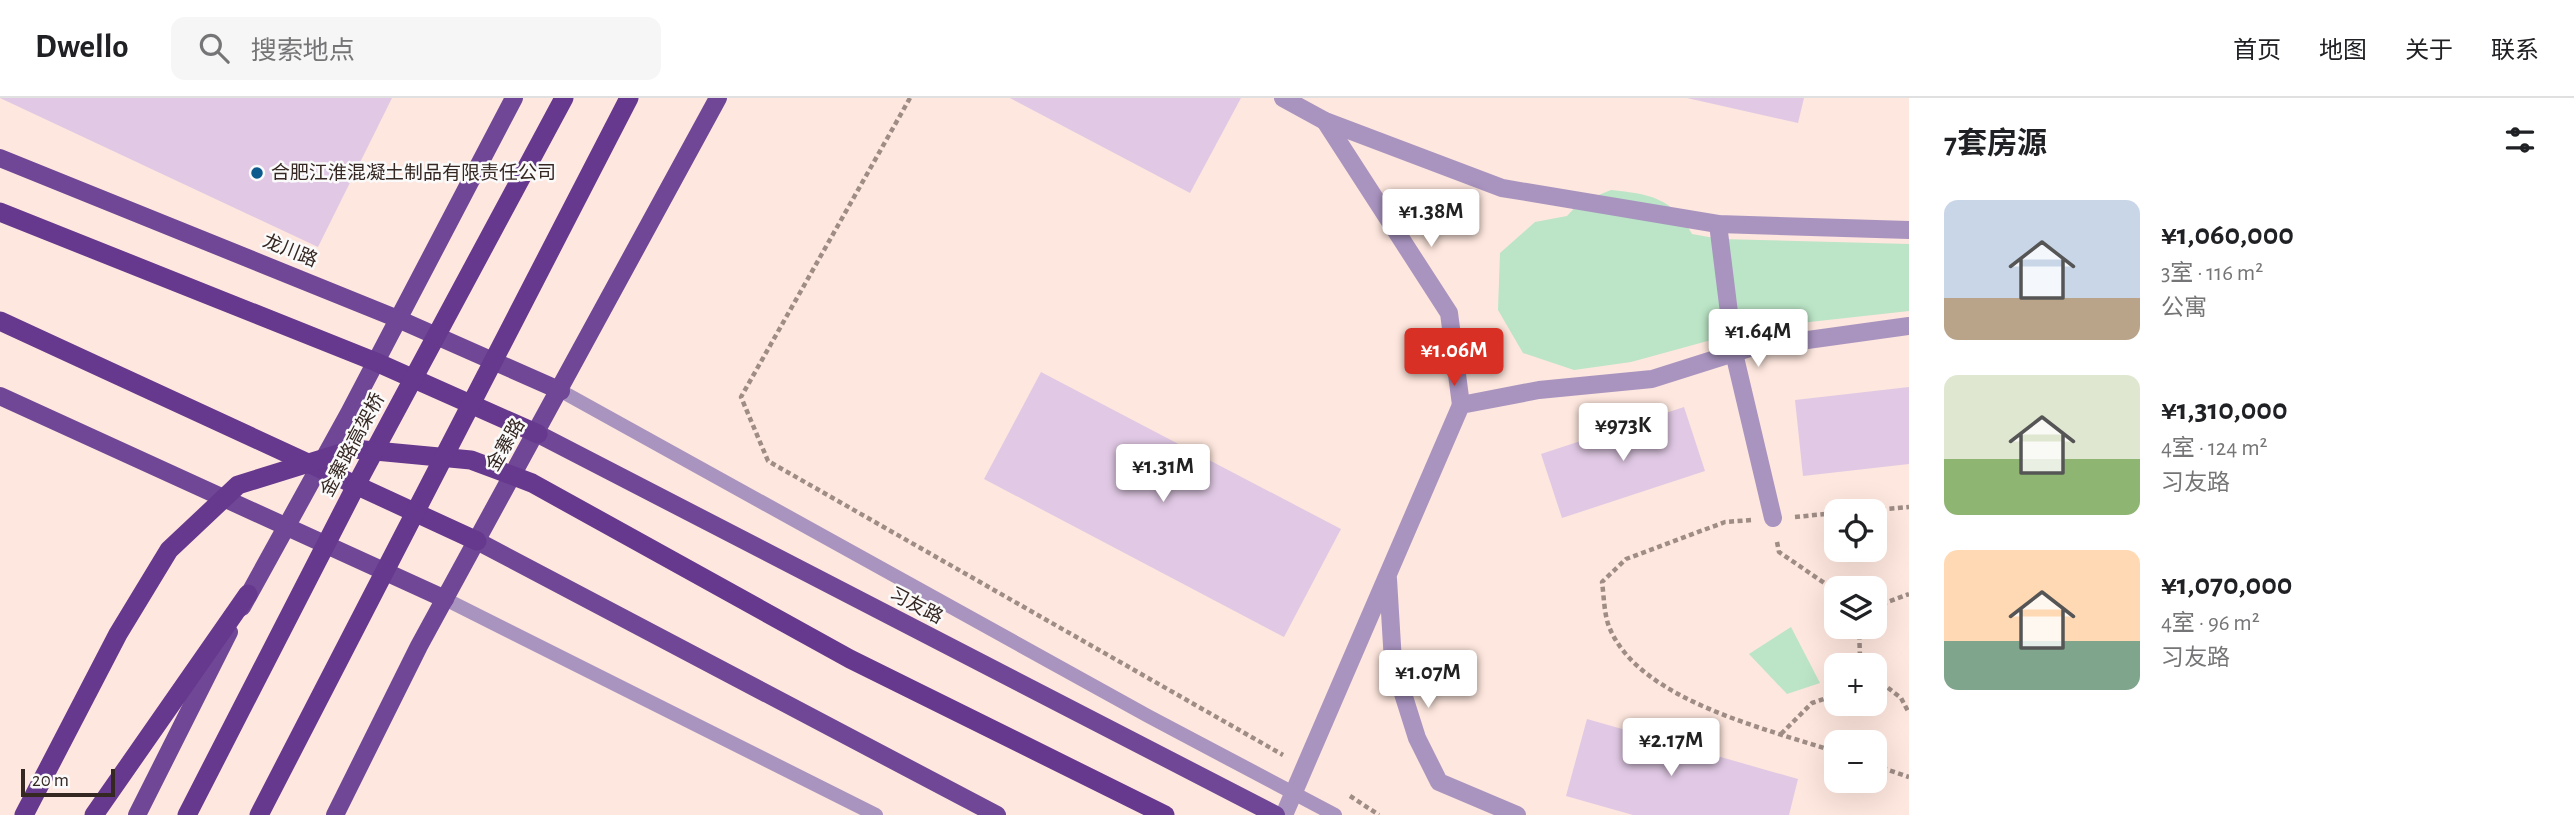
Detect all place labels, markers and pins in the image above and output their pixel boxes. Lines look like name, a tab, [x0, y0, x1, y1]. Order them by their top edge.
place label: 合肥江淮混凝土制品有限责任公司	[271, 162, 556, 183]
marker: 合肥江淮混凝土制品有限责任公司	[249, 165, 265, 181]
pin: ¥1.38M	[1374, 190, 1488, 249]
pin: ¥1.64M	[1701, 310, 1815, 369]
pin: ¥1.06M	[1397, 328, 1511, 388]
pin: ¥973K	[1574, 404, 1672, 463]
pin: ¥1.31M	[1106, 444, 1220, 504]
pin: ¥1.07M	[1371, 650, 1485, 710]
pin: ¥2.17M	[1614, 718, 1728, 778]

